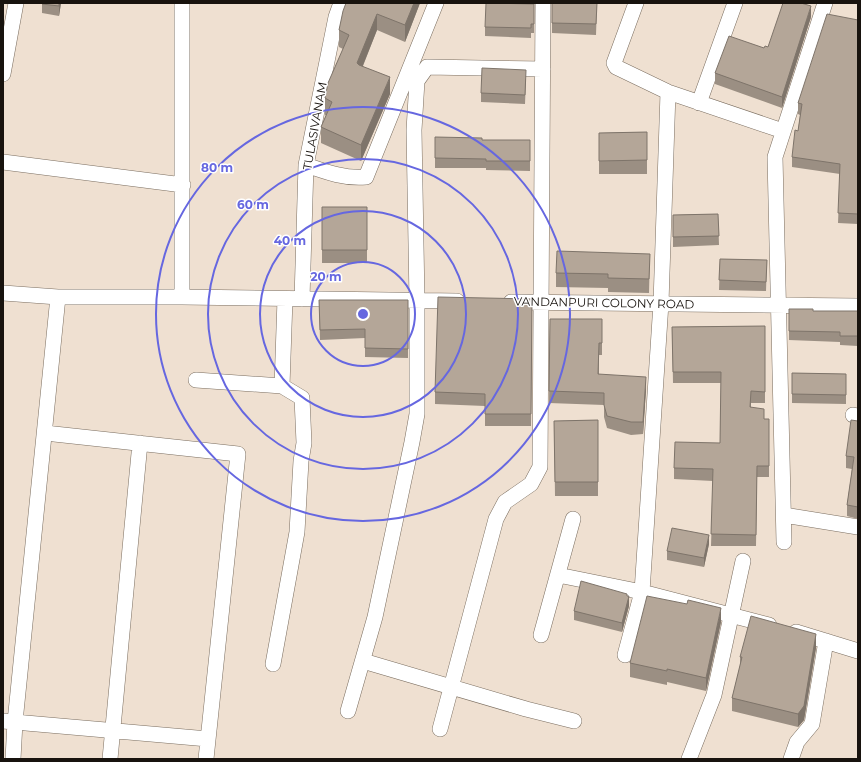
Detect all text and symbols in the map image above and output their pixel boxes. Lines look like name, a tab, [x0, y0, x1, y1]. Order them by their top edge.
street label: TULASIVANAM	[299, 81, 330, 171]
text: 80 m	[201, 160, 233, 175]
text: 60 m	[237, 197, 269, 212]
text: 40 m	[274, 233, 306, 248]
text: 20 m	[310, 269, 342, 284]
street label: VANDANPURI COLONY ROAD	[514, 293, 694, 312]
centre of rings	[356, 307, 370, 321]

